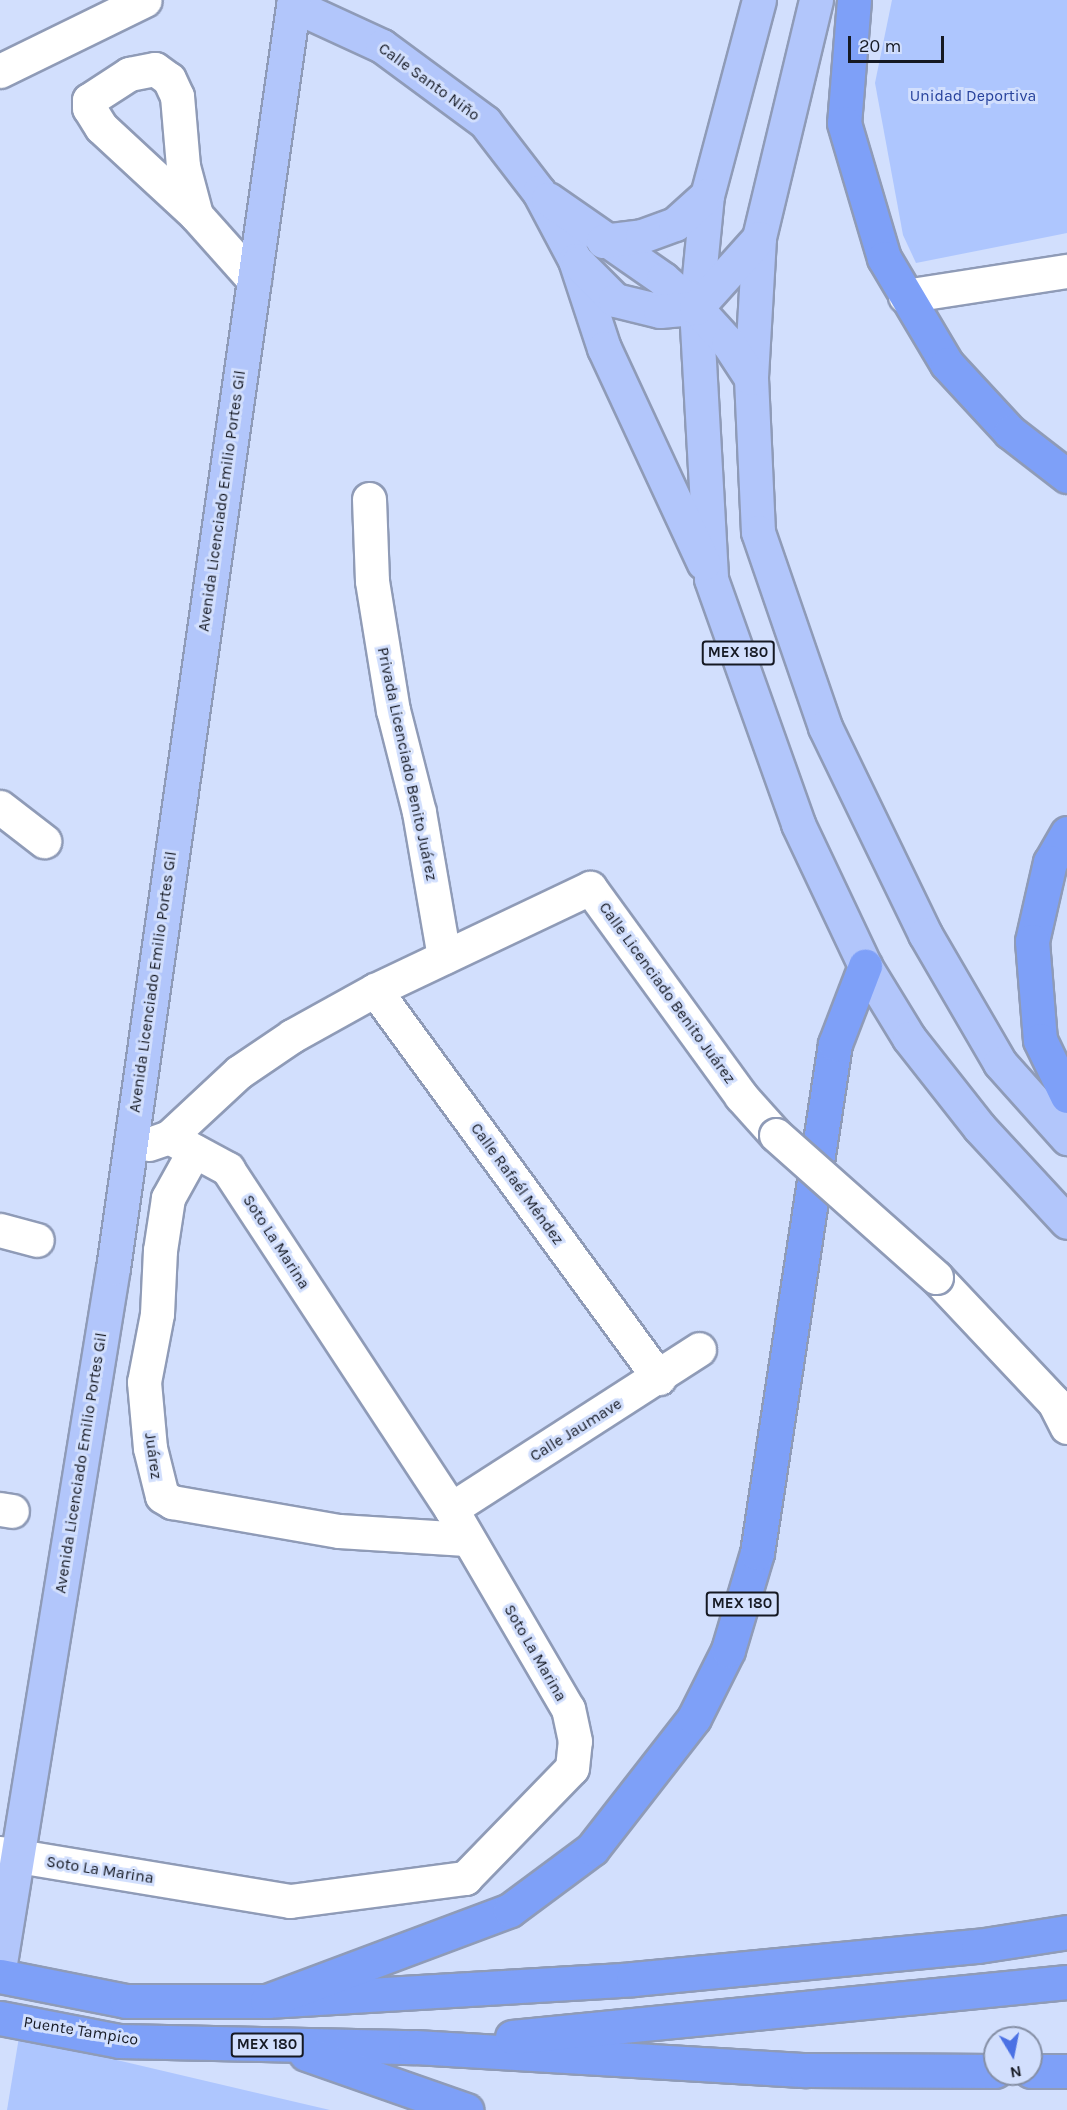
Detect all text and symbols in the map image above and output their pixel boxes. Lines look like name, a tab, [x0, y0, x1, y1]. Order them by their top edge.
scale bar	[851, 24, 947, 62]
text: 20 m	[859, 35, 901, 57]
street label: Calle Santo Niño	[375, 39, 483, 125]
park label: Unidad Deportiva	[910, 86, 1036, 106]
street label: Avenida Licenciado Emilio Portes Gil	[194, 369, 250, 633]
road number: MEX 180	[700, 641, 776, 665]
street label: Privada Licenciado Benito Juárez	[373, 645, 441, 883]
street label: Avenida Licenciado Emilio Portes Gil	[125, 850, 181, 1114]
street label: Calle Licenciado Benito Juárez	[595, 899, 739, 1087]
street label: Calle Rafaél Méndez	[466, 1119, 568, 1249]
street label: Soto La Marina	[238, 1191, 314, 1293]
street label: Avenida Licenciado Emilio Portes Gil	[51, 1331, 111, 1595]
street label: Calle Jaumave	[527, 1394, 625, 1466]
street label: Juárez	[140, 1432, 166, 1480]
road number: MEX 180	[704, 1592, 780, 1616]
street label: Soto La Marina	[500, 1601, 570, 1705]
street label: Soto La Marina	[45, 1852, 155, 1888]
street label: Puente Tampico	[22, 2012, 140, 2050]
north arrow	[983, 2026, 1043, 2086]
road number: MEX 180	[230, 2033, 304, 2057]
text: N	[1009, 2062, 1023, 2083]

